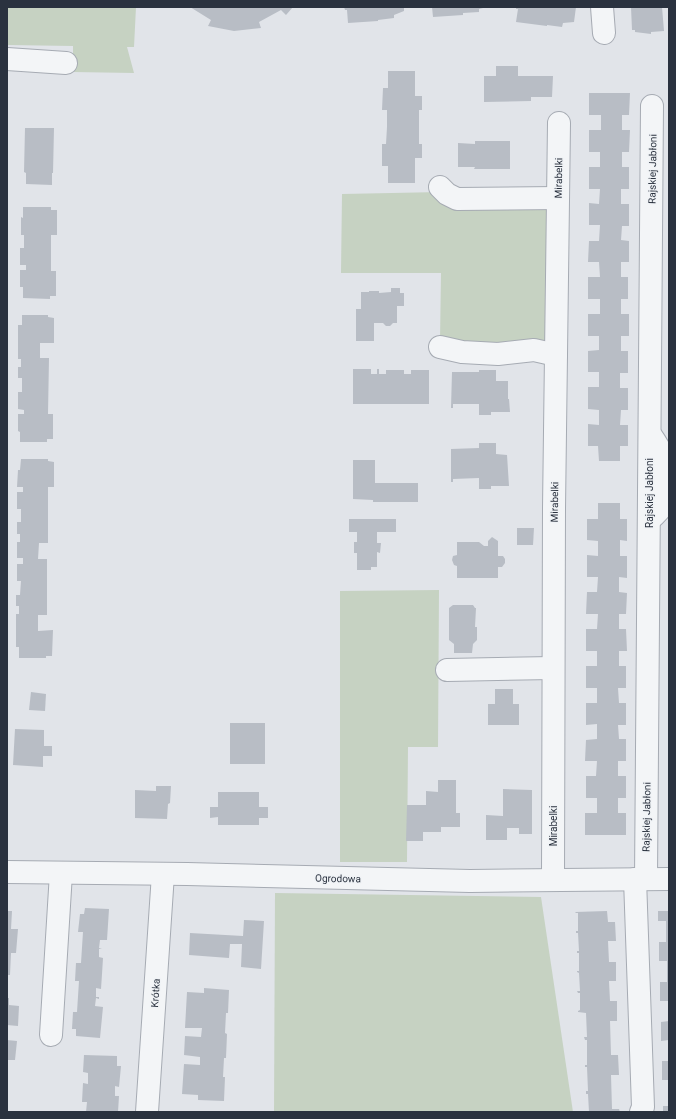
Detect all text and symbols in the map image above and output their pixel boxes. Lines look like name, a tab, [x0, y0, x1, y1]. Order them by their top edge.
street label: Rajskiej Jabłoni	[646, 134, 659, 204]
street label: Mirabelki	[553, 158, 564, 198]
street label: Rajskiej Jabłoni	[644, 458, 655, 528]
street label: Mirabelki	[549, 482, 560, 522]
street label: Rajskiej Jabłoni	[640, 782, 653, 852]
street label: Mirabelki	[548, 806, 559, 846]
street label: Ogrodowa	[315, 873, 361, 884]
street label: Krótka	[149, 978, 162, 1008]

